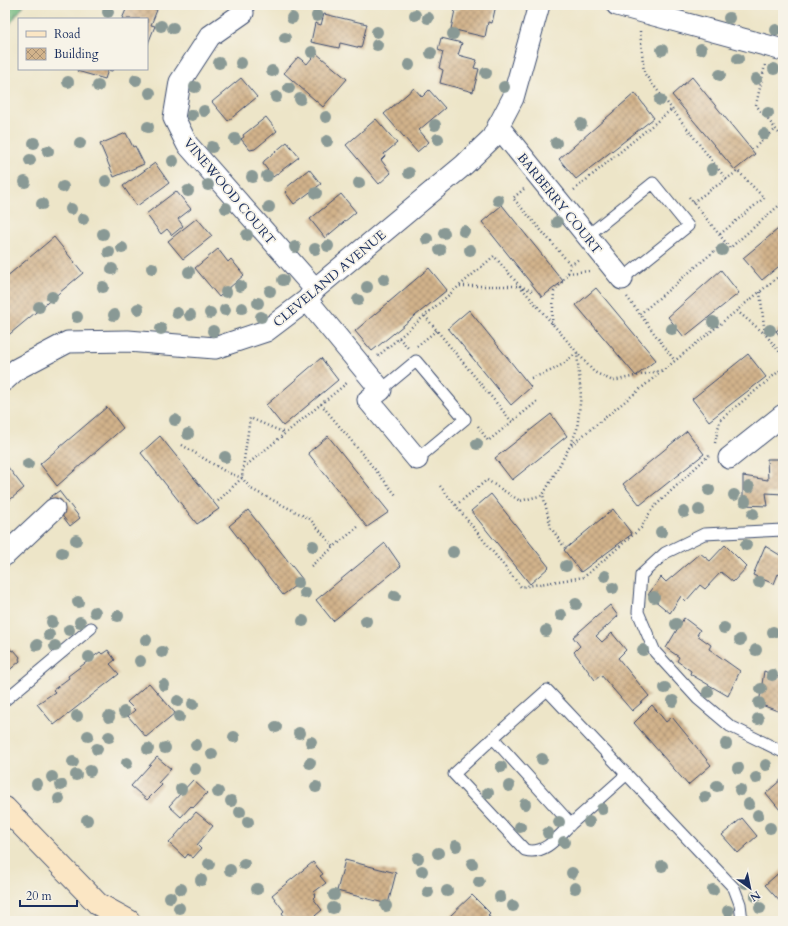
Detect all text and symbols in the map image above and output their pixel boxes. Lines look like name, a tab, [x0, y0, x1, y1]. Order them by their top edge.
legend	[18, 18, 148, 70]
text: Road	[54, 26, 81, 42]
text: Building	[54, 46, 99, 62]
street label: VINEWOOD COURT	[179, 134, 280, 249]
street label: BARBERRY COURT	[513, 149, 606, 258]
street label: CLEVELAND AVENUE	[269, 226, 390, 331]
north arrow	[730, 868, 770, 908]
scale bar	[20, 882, 77, 908]
text: N	[747, 887, 763, 905]
text: 20 m	[26, 888, 53, 904]

